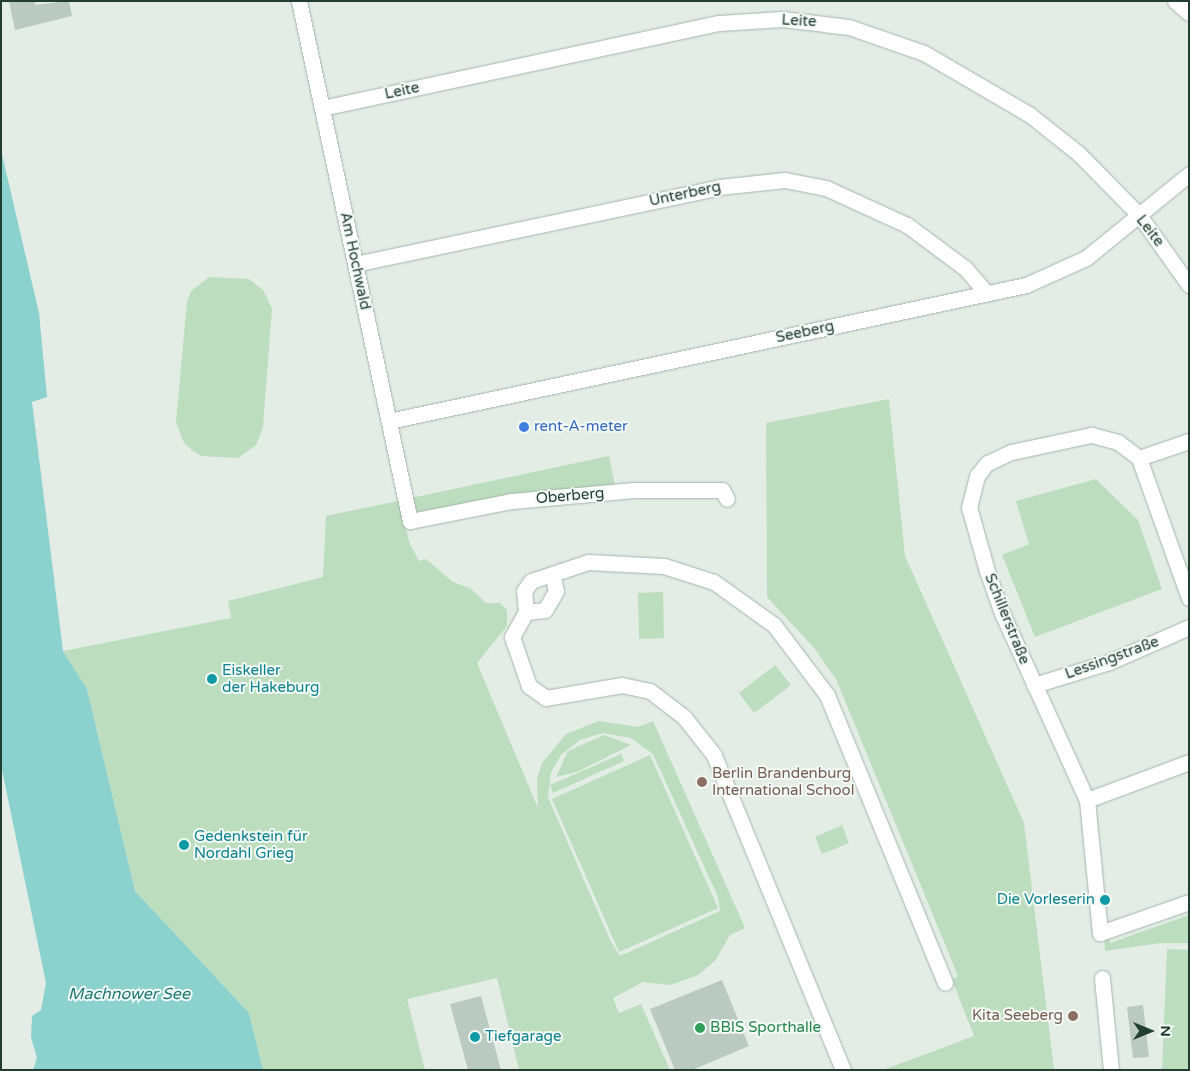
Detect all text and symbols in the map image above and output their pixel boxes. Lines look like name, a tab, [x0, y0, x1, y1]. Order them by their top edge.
street label: Leite	[781, 11, 817, 31]
street label: Leite	[383, 79, 421, 103]
street label: Unterberg	[647, 178, 723, 210]
street label: Am Hochwald	[336, 211, 374, 311]
street label: Leite	[1132, 212, 1168, 250]
street label: Seeberg	[774, 317, 836, 347]
place label: rent-A-meter	[534, 418, 628, 436]
marker: rent-A-meter	[518, 421, 530, 433]
street label: Oberberg	[535, 484, 605, 508]
street label: Schillerstraße	[981, 571, 1033, 667]
street label: Lessingstraße	[1063, 633, 1161, 683]
place label: Eiskeller der Hakeburg	[222, 661, 319, 696]
marker: Eiskeller der Hakeburg	[206, 673, 218, 685]
place label: Berlin Brandenburg International School	[712, 764, 854, 799]
marker: Berlin Brandenburg International School	[696, 776, 708, 788]
place label: Gedenkstein für Nordahl Grieg	[194, 827, 308, 862]
marker: Gedenkstein für Nordahl Grieg	[178, 839, 190, 851]
place label: Die Vorleserin	[997, 891, 1095, 909]
marker: Die Vorleserin	[1099, 894, 1111, 906]
water label: Machnower See	[68, 984, 190, 1004]
north arrow	[1125, 1006, 1175, 1056]
place label: Kita Seeberg	[972, 1007, 1063, 1025]
marker: Kita Seeberg	[1067, 1010, 1079, 1022]
place label: BBIS Sporthalle	[710, 1019, 821, 1037]
marker: BBIS Sporthalle	[694, 1022, 706, 1034]
text: N	[1157, 1025, 1174, 1037]
place label: Tiefgarage	[485, 1028, 562, 1046]
marker: Tiefgarage	[469, 1031, 481, 1043]

